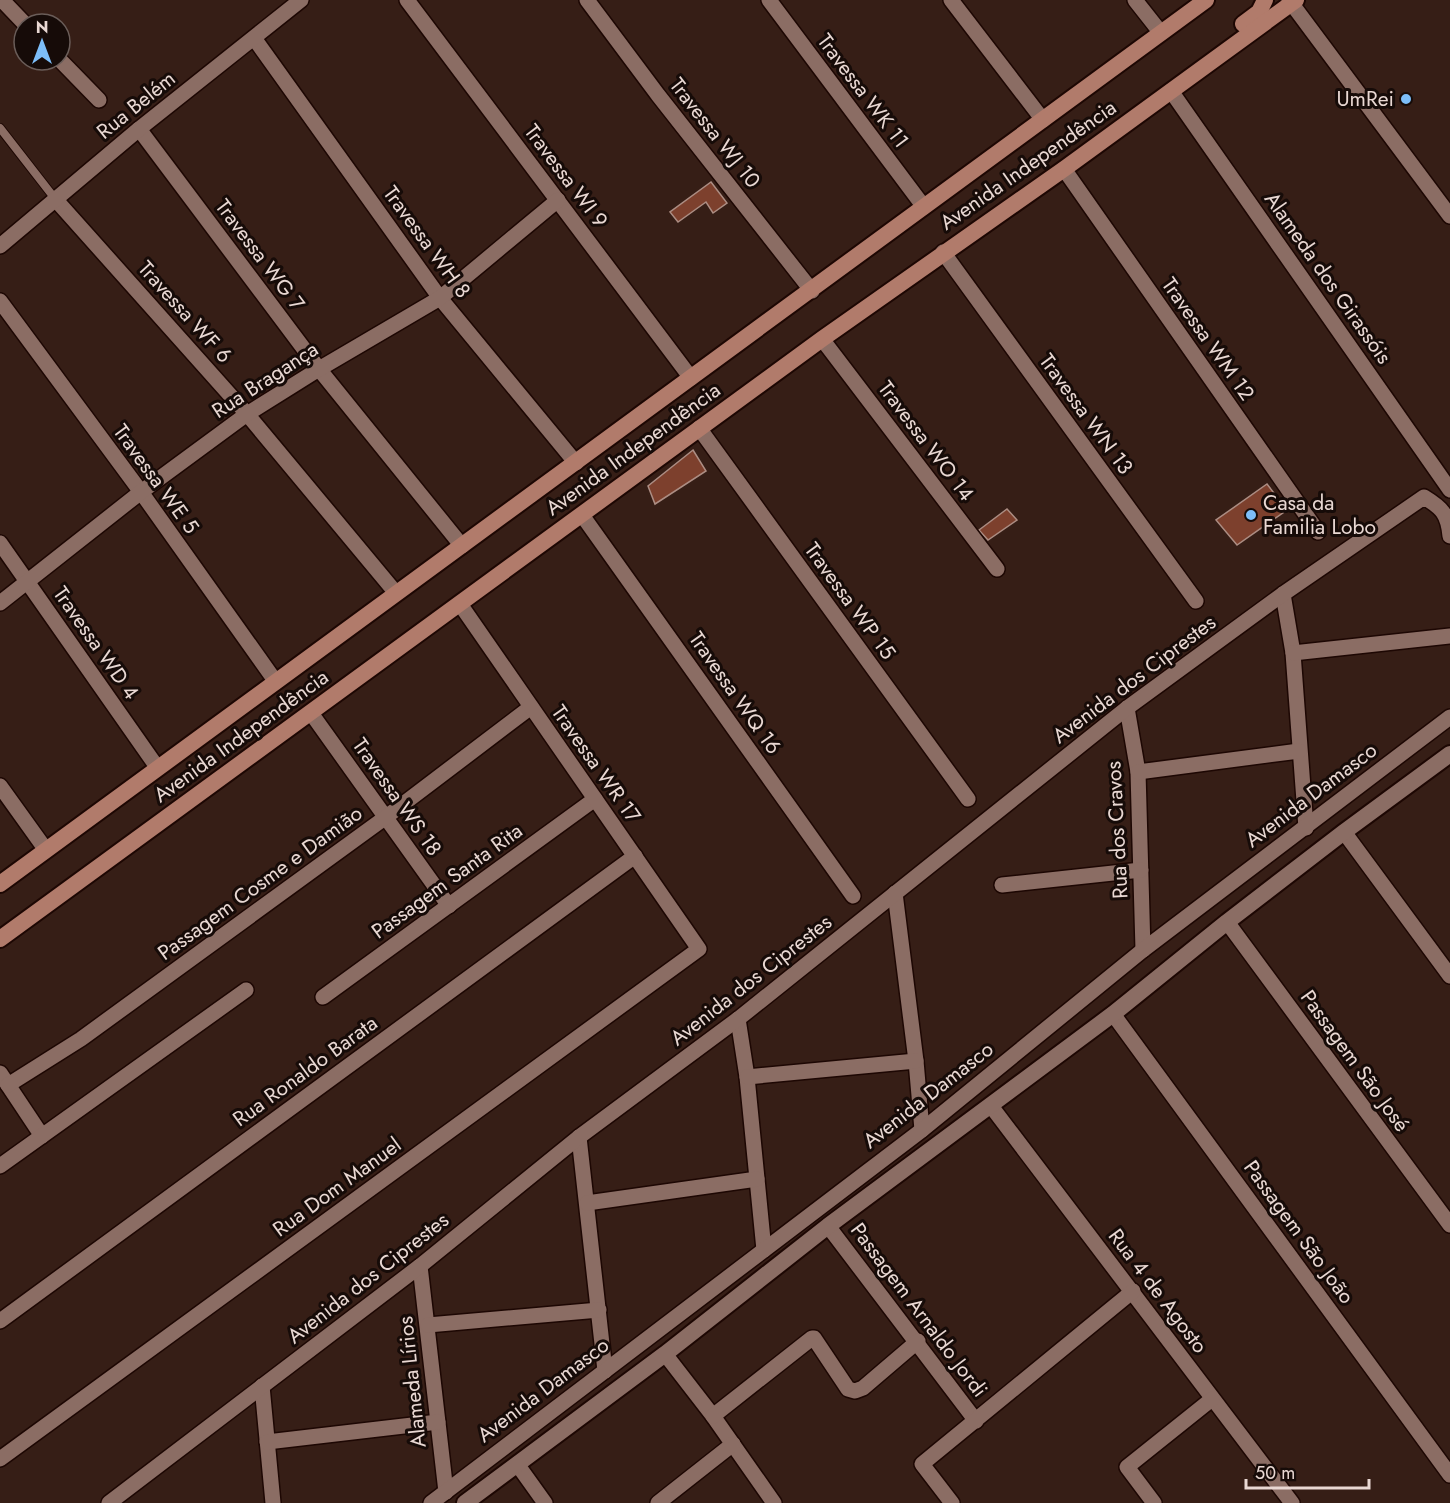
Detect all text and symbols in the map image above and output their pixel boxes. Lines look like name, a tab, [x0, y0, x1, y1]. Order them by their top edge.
north arrow	[12, 12, 72, 72]
text: N	[36, 16, 48, 39]
street label: Travessa WK 11	[810, 28, 916, 154]
street label: Rua Belém	[90, 64, 182, 146]
street label: Travessa WJ 10	[662, 72, 768, 194]
place label: UmRei	[1336, 84, 1394, 114]
marker: UmRei	[1399, 92, 1413, 106]
street label: Avenida Independência	[934, 93, 1122, 237]
street label: Travessa WI 9	[517, 118, 615, 234]
street label: Travessa WH 8	[376, 180, 478, 304]
street label: Alameda dos Girassóis	[1257, 186, 1399, 370]
street label: Travessa WG 7	[208, 193, 312, 317]
street label: Travessa WF 6	[131, 254, 239, 370]
street label: Travessa WM 12	[1154, 271, 1262, 407]
street label: Rua Bragança	[206, 334, 324, 426]
street label: Travessa WN 13	[1032, 347, 1140, 481]
street label: Avenida Independência	[539, 375, 727, 523]
street label: Travessa WO 14	[871, 375, 981, 507]
street label: Travessa WE 5	[106, 418, 206, 540]
place label: Casa da Familia Lobo	[1263, 488, 1376, 542]
marker: Casa da Familia Lobo	[1244, 508, 1258, 522]
street label: Travessa WP 15	[797, 536, 903, 666]
street label: Travessa WD 4	[46, 580, 146, 706]
street label: Avenida dos Ciprestes	[1046, 607, 1222, 751]
street label: Travessa WQ 16	[682, 626, 788, 760]
street label: Avenida Independência	[147, 662, 335, 810]
street label: Travessa WR 17	[544, 699, 648, 829]
street label: Travessa WS 18	[345, 732, 449, 862]
street label: Avenida Damasco	[1239, 735, 1383, 855]
street label: Rua dos Cravos	[1098, 760, 1136, 900]
street label: Passagem Cosme e Damião	[152, 798, 368, 968]
street label: Passagem Santa Rita	[365, 816, 529, 946]
street label: Avenida dos Ciprestes	[664, 907, 838, 1053]
street label: Passagem São José	[1293, 984, 1417, 1138]
street label: Rua Ronaldo Barata	[226, 1008, 384, 1134]
street label: Avenida Damasco	[856, 1034, 1000, 1156]
street label: Rua Dom Manuel	[267, 1130, 407, 1244]
street label: Passagem São João	[1237, 1154, 1361, 1310]
street label: Avenida dos Ciprestes	[281, 1205, 455, 1351]
street label: Passagem Arnaldo Jordi	[843, 1217, 995, 1403]
street label: Rua 4 de Agosto	[1101, 1222, 1215, 1360]
street label: Alameda Lírios	[390, 1315, 434, 1449]
street label: Avenida Damasco	[471, 1330, 615, 1450]
scale bar	[1246, 1452, 1369, 1490]
text: 50 m	[1255, 1460, 1295, 1486]

